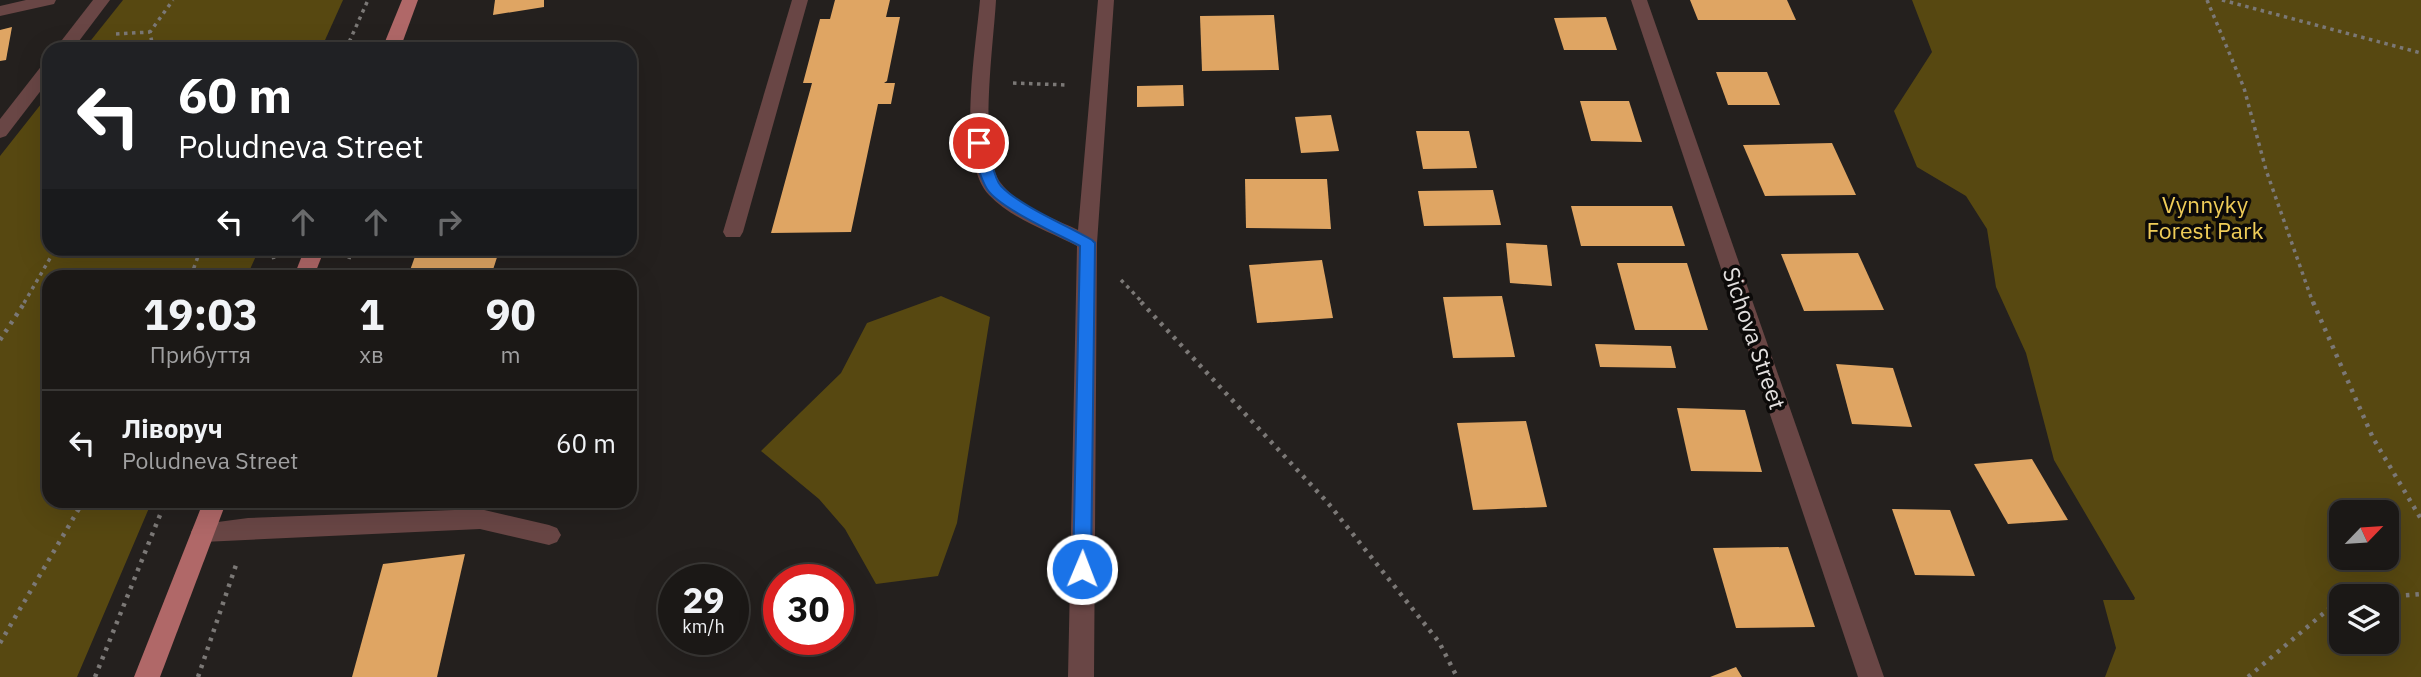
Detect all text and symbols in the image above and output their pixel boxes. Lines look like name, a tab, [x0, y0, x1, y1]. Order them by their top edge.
text: 60 m	[178, 63, 292, 126]
icon: left	[63, 70, 154, 161]
pin	[949, 113, 1009, 173]
icon: arrive	[960, 124, 998, 162]
text: Poludneva Street	[178, 125, 423, 167]
park label: Vynnyky Forest Park	[2146, 189, 2264, 245]
icon: left	[211, 203, 249, 241]
icon: ahead	[284, 203, 322, 241]
icon: ahead	[357, 203, 395, 241]
icon: right	[430, 203, 468, 241]
street label: Sichova Street	[1717, 263, 1793, 413]
text: 19:03	[143, 287, 258, 342]
text: 1	[359, 287, 384, 342]
text: 90	[485, 287, 536, 342]
text: Прибуття	[150, 339, 251, 369]
text: хв	[359, 339, 384, 369]
text: m	[501, 339, 521, 369]
text: Ліворуч	[122, 411, 223, 445]
icon: left	[63, 424, 101, 462]
text: 60 m	[556, 426, 616, 460]
text: Poludneva Street	[122, 445, 298, 475]
north arrow	[2329, 500, 2399, 570]
map controls	[2329, 500, 2399, 654]
position arrow	[1045, 532, 1119, 606]
speed limit sign: 30	[763, 564, 854, 655]
text: 29	[682, 577, 725, 623]
button: layers	[2329, 584, 2399, 654]
text: km/h	[682, 615, 725, 638]

